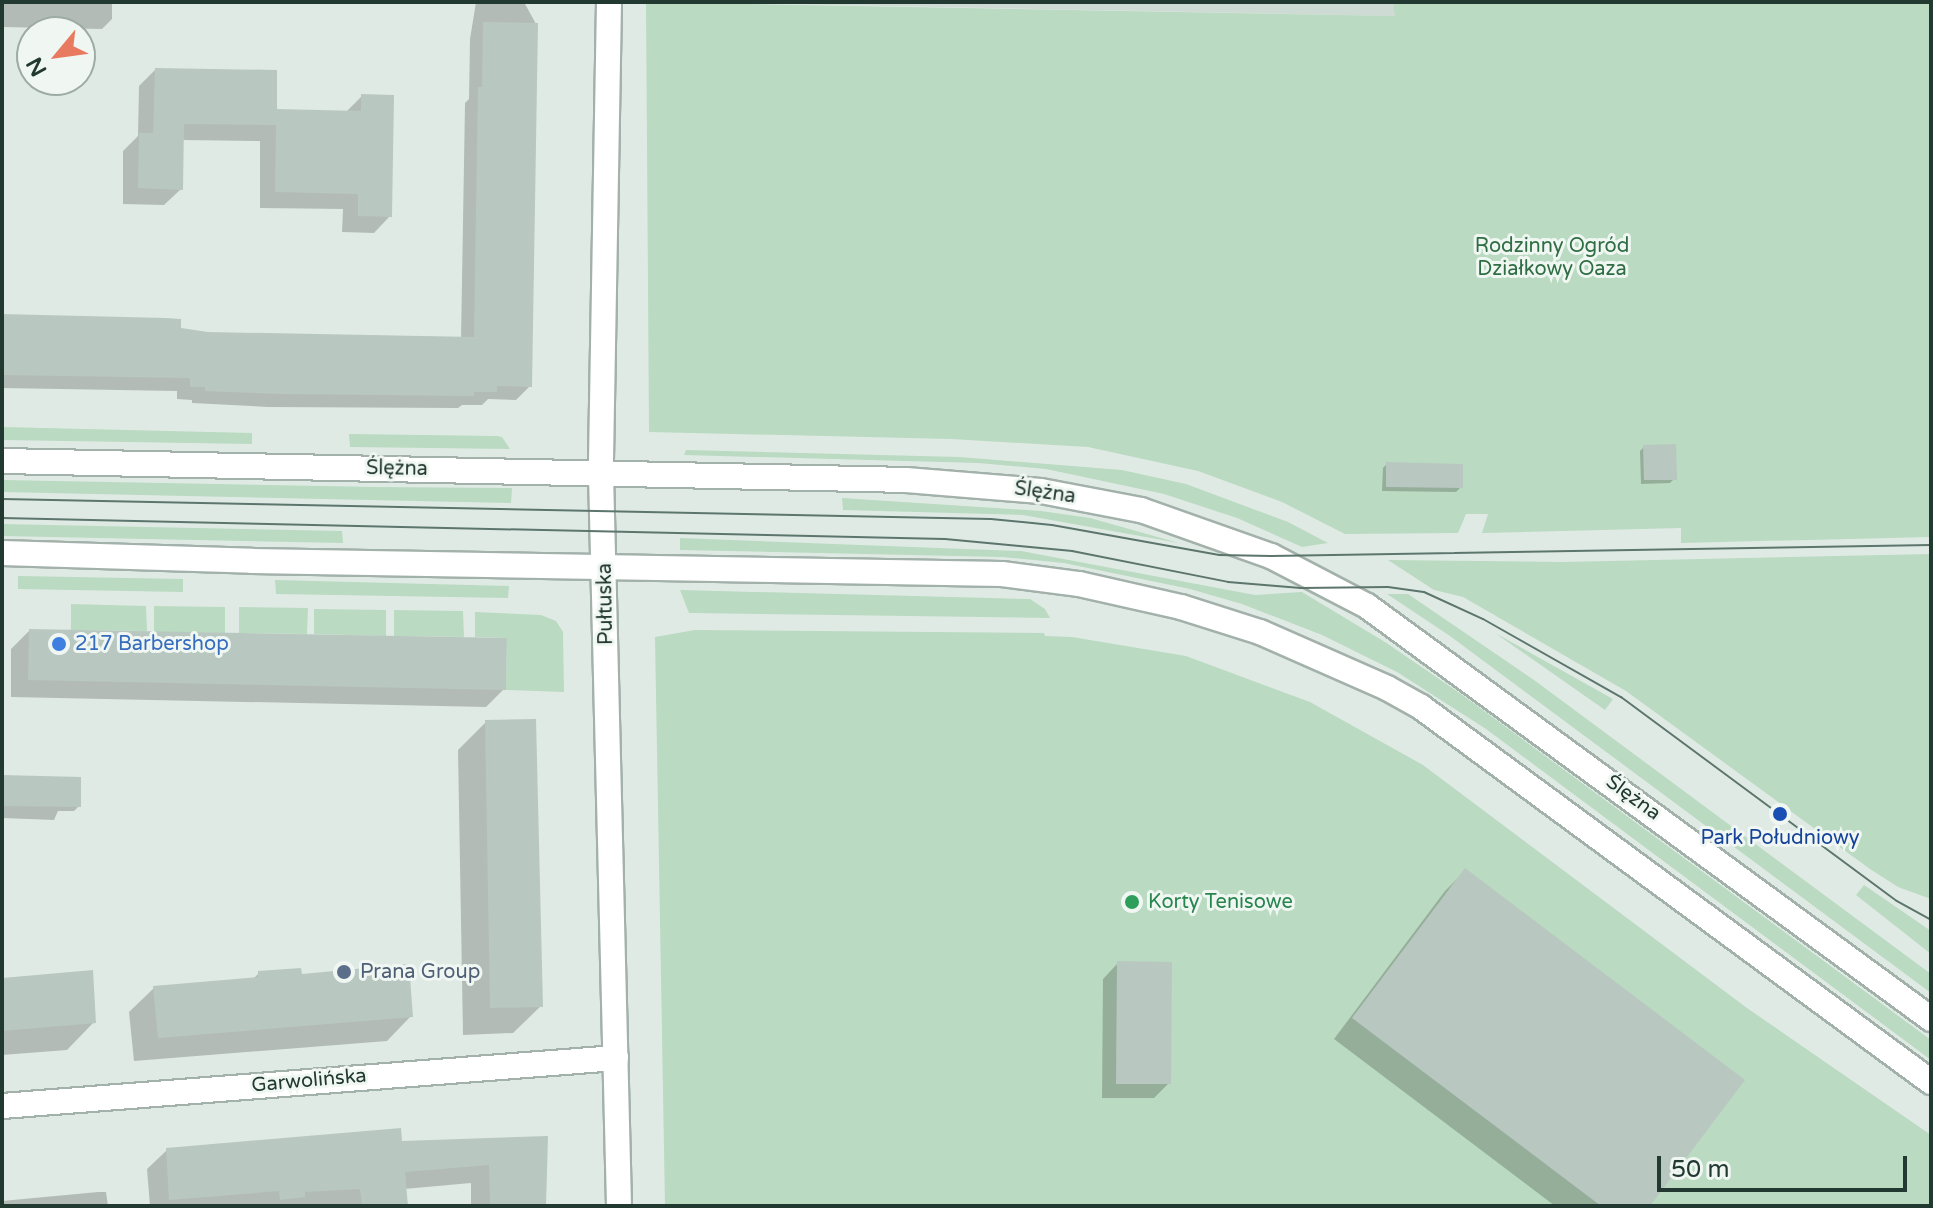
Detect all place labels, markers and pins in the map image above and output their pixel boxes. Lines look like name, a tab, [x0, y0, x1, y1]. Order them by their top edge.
place label: 217 Barbershop	[75, 632, 229, 656]
marker: 217 Barbershop	[50, 635, 68, 653]
marker: Park Południowy	[1771, 805, 1789, 823]
place label: Park Południowy	[1701, 826, 1859, 850]
place label: Korty Tenisowe	[1148, 890, 1293, 914]
marker: Korty Tenisowe	[1123, 893, 1141, 911]
place label: Prana Group	[360, 960, 480, 984]
marker: Prana Group	[335, 963, 353, 981]

